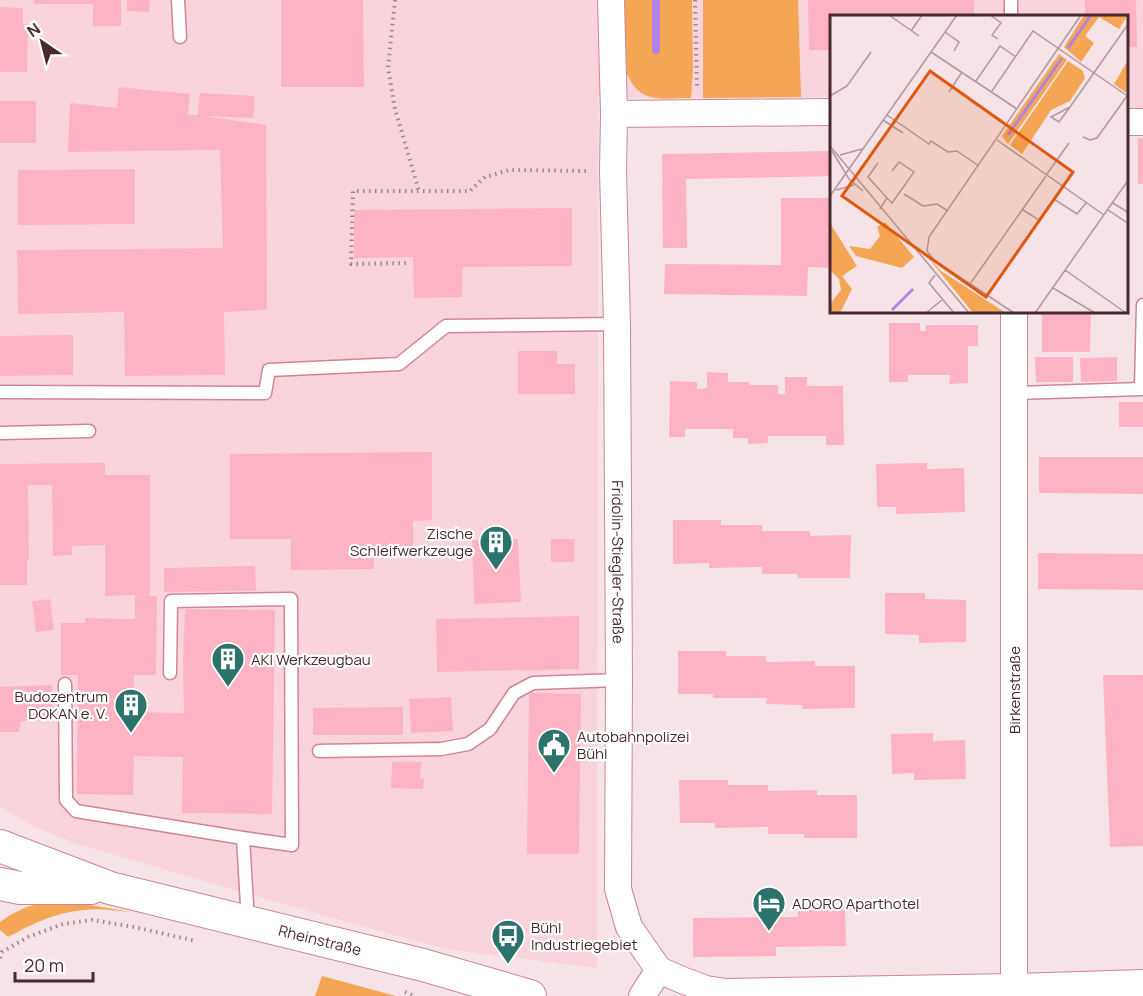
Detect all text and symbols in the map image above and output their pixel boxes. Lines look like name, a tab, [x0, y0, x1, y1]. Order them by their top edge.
north arrow	[12, 12, 72, 72]
inset map	[830, 15, 1128, 314]
text: N	[22, 17, 44, 42]
street label: Fridolin-Stiegler-Straße	[607, 480, 629, 644]
place label: Zische Schleifwerkzeuge	[350, 523, 473, 561]
building icon: Zische Schleifwerkzeuge	[478, 524, 514, 571]
building icon: AKI Werkzeugbau	[210, 641, 246, 688]
street label: Birkenstraße	[1004, 646, 1025, 734]
place label: AKI Werkzeugbau	[251, 649, 371, 670]
place label: Budozentrum DOKAN e. V.	[15, 686, 108, 724]
building icon: Budozentrum DOKAN e. V.	[113, 687, 149, 734]
place label: Autobahnpolizei Bühl	[577, 726, 689, 764]
public building icon: Autobahnpolizei Bühl	[536, 727, 572, 774]
hotel icon: ADORO Aparthotel	[751, 885, 787, 932]
place label: ADORO Aparthotel	[792, 893, 920, 914]
place label: Bühl Industriegebiet	[531, 917, 638, 955]
bus stop icon: Bühl Industriegebiet	[490, 918, 526, 965]
street label: Rheinstraße	[276, 919, 364, 960]
scale bar	[15, 945, 93, 983]
text: 20 m	[24, 953, 64, 977]

